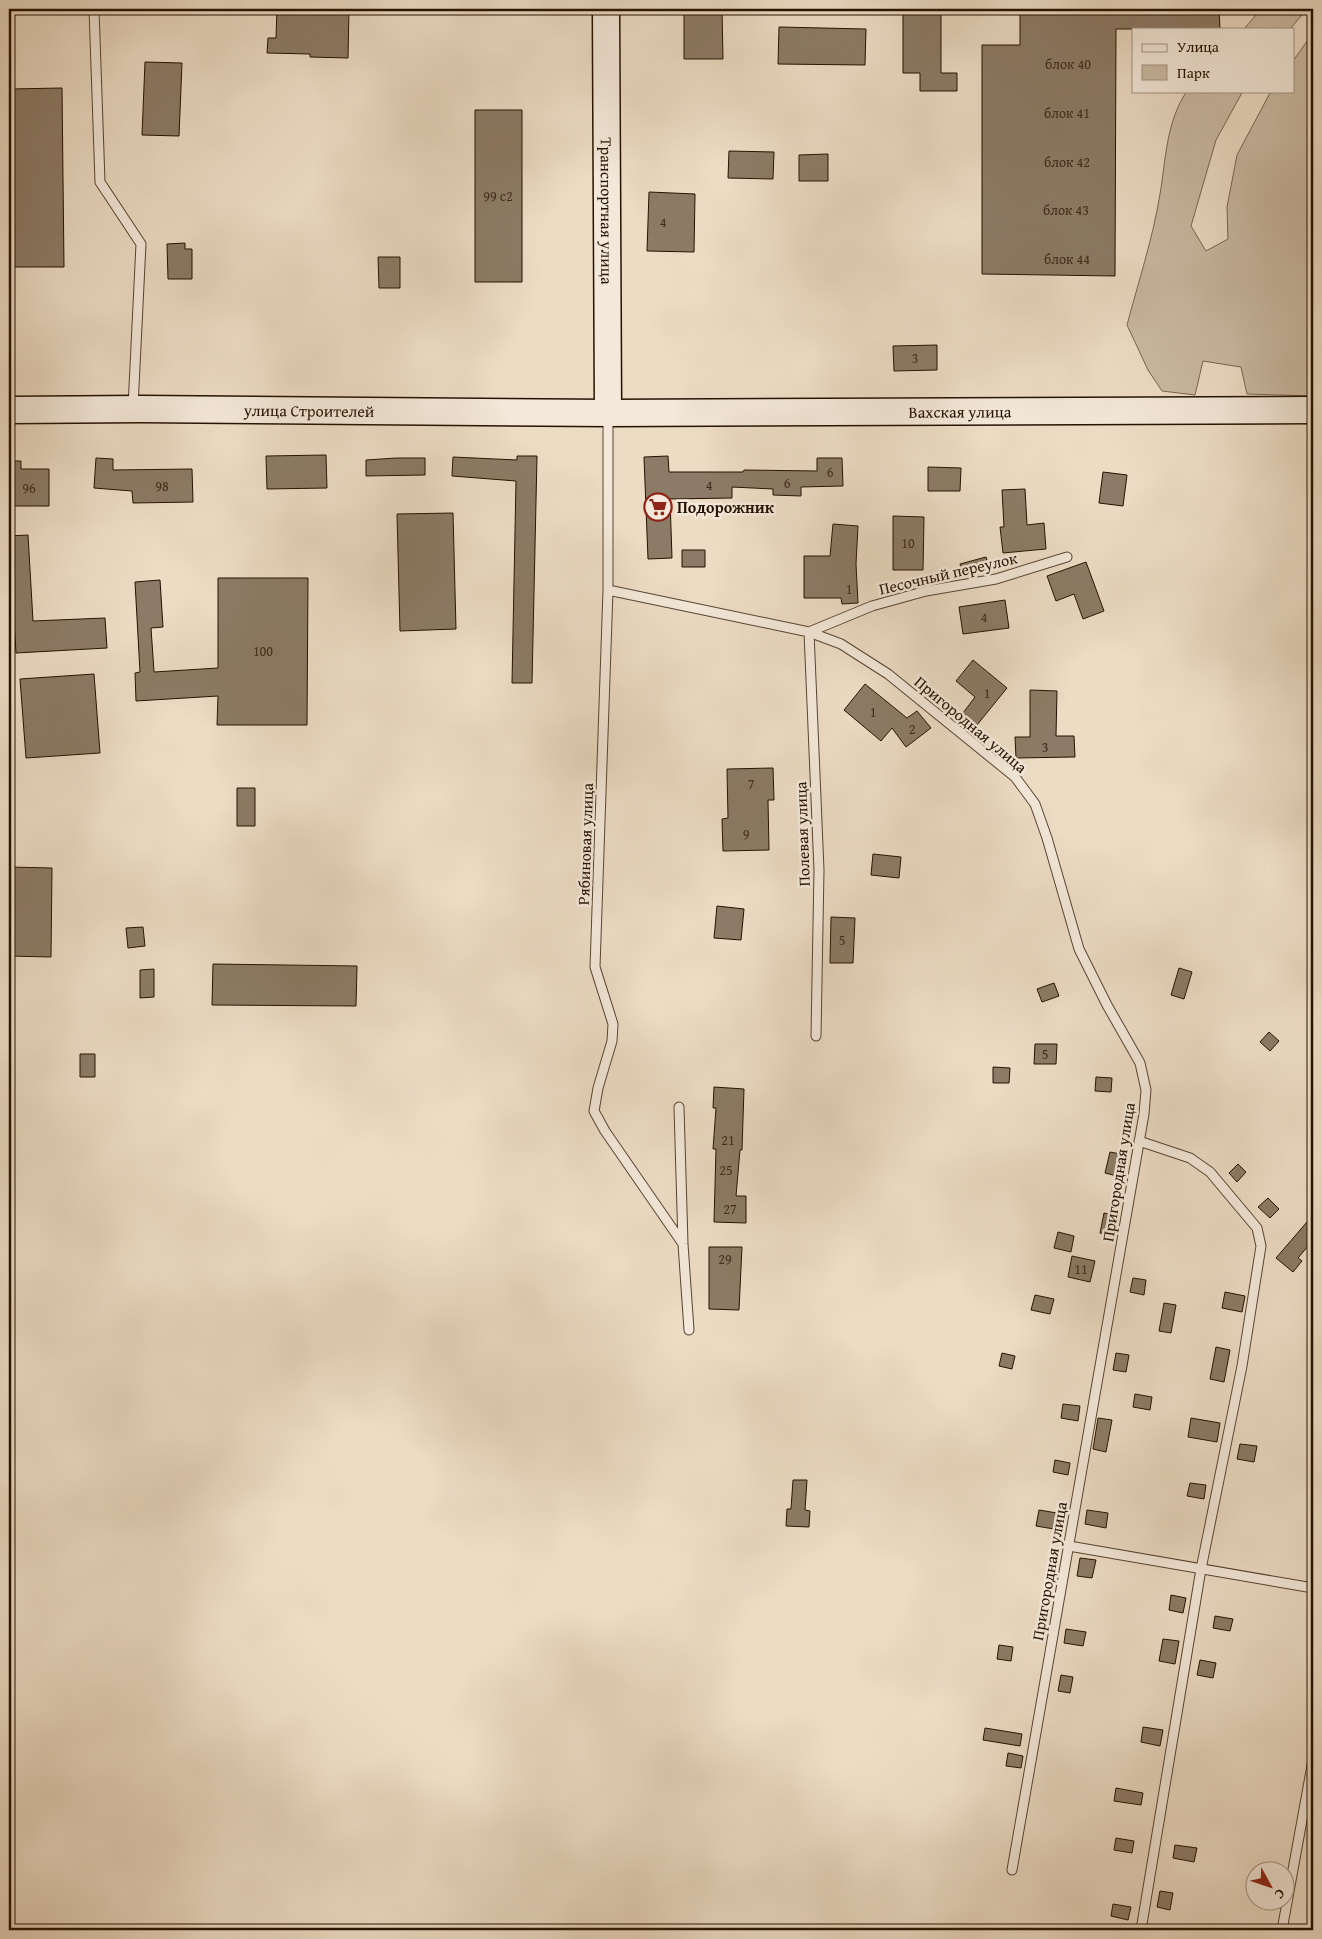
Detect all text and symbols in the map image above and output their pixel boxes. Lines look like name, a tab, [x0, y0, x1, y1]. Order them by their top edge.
legend	[1132, 28, 1294, 92]
text: Улица	[1177, 36, 1220, 57]
house number: блок 40	[1045, 54, 1091, 74]
text: Парк	[1177, 62, 1210, 83]
house number: блок 41	[1044, 103, 1090, 123]
street label: Транспортная улица	[595, 137, 619, 285]
house number: блок 42	[1044, 152, 1090, 172]
house number: 99 с2	[483, 186, 513, 206]
house number: блок 43	[1043, 200, 1089, 220]
house number: 4	[660, 212, 667, 232]
house number: блок 44	[1044, 249, 1090, 269]
house number: 3	[912, 348, 918, 368]
street label: улица Строителей	[243, 398, 375, 423]
street label: Вахская улица	[909, 399, 1012, 424]
house number: 6	[827, 462, 834, 482]
house number: 6	[784, 473, 791, 493]
house number: 4	[706, 475, 713, 495]
house number: 98	[155, 476, 169, 496]
house number: 96	[22, 478, 36, 498]
supermarket icon: Подорожник	[643, 492, 673, 522]
place label: Подорожник	[677, 495, 775, 519]
house number: 10	[901, 533, 915, 553]
street label: Песочный переулок	[876, 545, 1020, 601]
house number: 1	[846, 579, 852, 599]
house number: 4	[981, 607, 988, 627]
house number: 100	[253, 641, 273, 661]
street label: Пригородная улица	[909, 670, 1033, 779]
house number: 1	[984, 683, 990, 703]
house number: 1	[870, 702, 876, 722]
house number: 2	[909, 719, 915, 739]
house number: 3	[1042, 737, 1048, 757]
house number: 7	[748, 774, 755, 794]
street label: Полевая улица	[788, 781, 816, 887]
street label: Рябиновая улица	[571, 782, 599, 905]
house number: 9	[743, 824, 750, 844]
house number: 5	[839, 930, 845, 950]
house number: 5	[1042, 1044, 1048, 1064]
street label: Пригородная улица	[1095, 1100, 1141, 1243]
house number: 21	[721, 1130, 735, 1150]
house number: 25	[719, 1160, 733, 1180]
house number: 27	[723, 1199, 737, 1219]
house number: 29	[718, 1249, 732, 1269]
house number: 11	[1074, 1259, 1088, 1279]
street label: Пригородная улица	[1025, 1499, 1073, 1642]
north arrow	[1244, 1862, 1294, 1912]
text: С	[1270, 1885, 1290, 1904]

